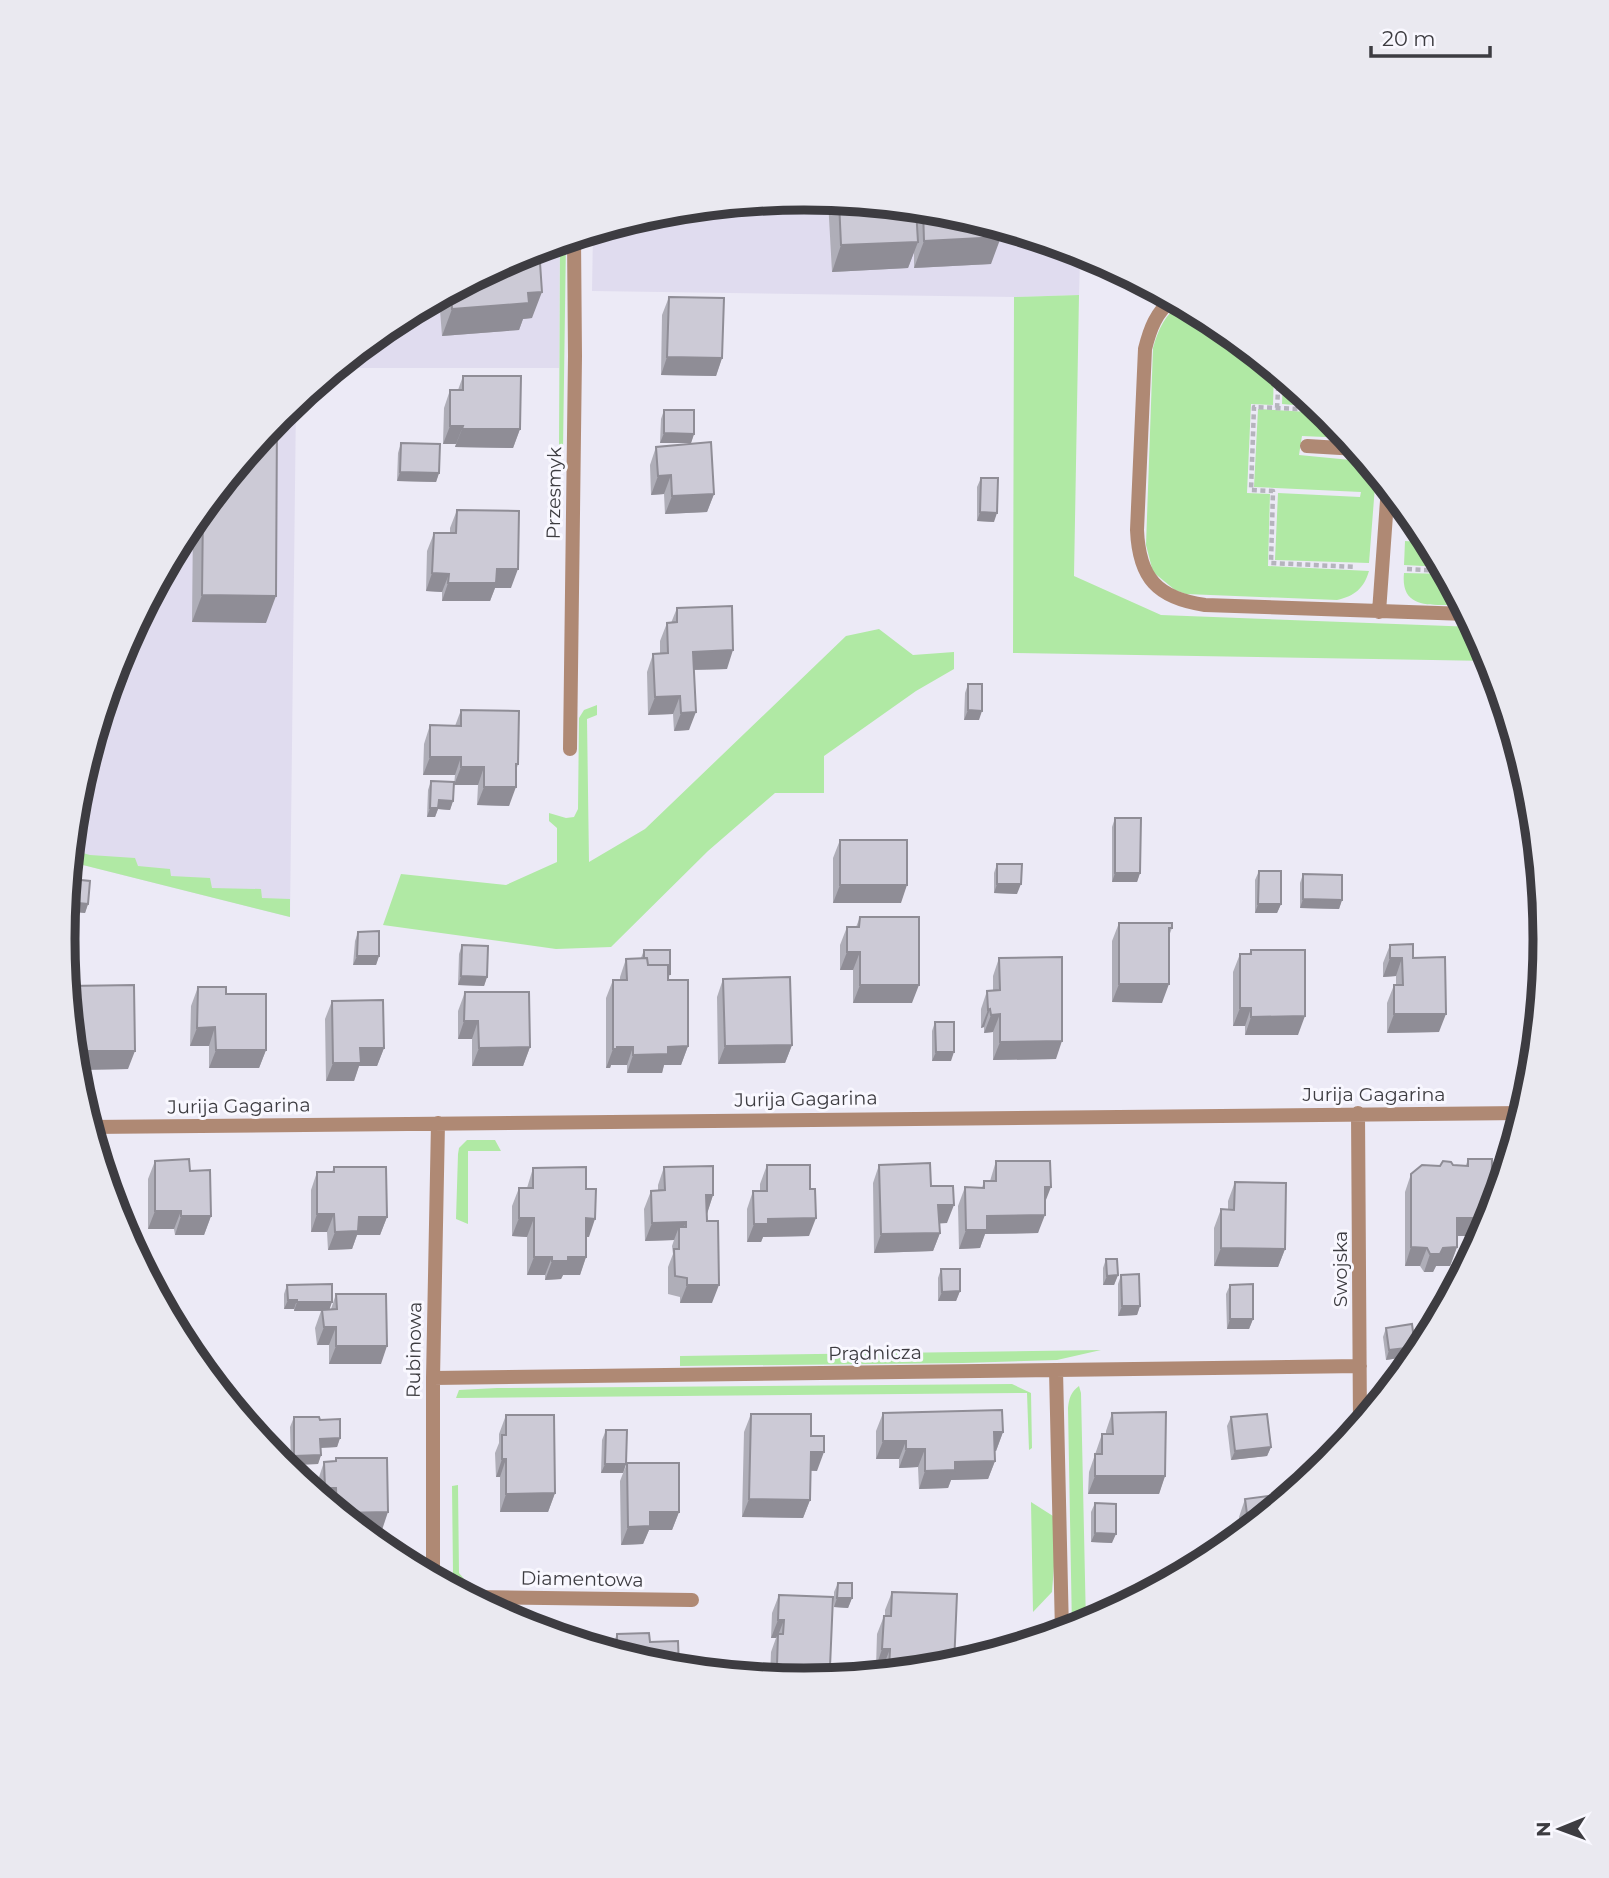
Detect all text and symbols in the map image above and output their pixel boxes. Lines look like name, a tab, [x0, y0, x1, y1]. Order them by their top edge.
scale bar	[1371, 14, 1490, 58]
text: 20 m	[1382, 26, 1436, 51]
street label: Przesmyk	[542, 446, 566, 539]
street label: Jurija Gagarina	[1301, 1083, 1446, 1106]
street label: Jurija Gagarina	[733, 1086, 878, 1112]
street label: Jurija Gagarina	[166, 1093, 311, 1119]
street label: Swojska	[1329, 1231, 1352, 1307]
street label: Rubinowa	[402, 1302, 426, 1398]
street label: Prądnicza	[828, 1341, 922, 1365]
street label: Diamentowa	[520, 1566, 644, 1592]
north arrow	[1525, 1794, 1595, 1864]
text: N	[1532, 1821, 1555, 1837]

